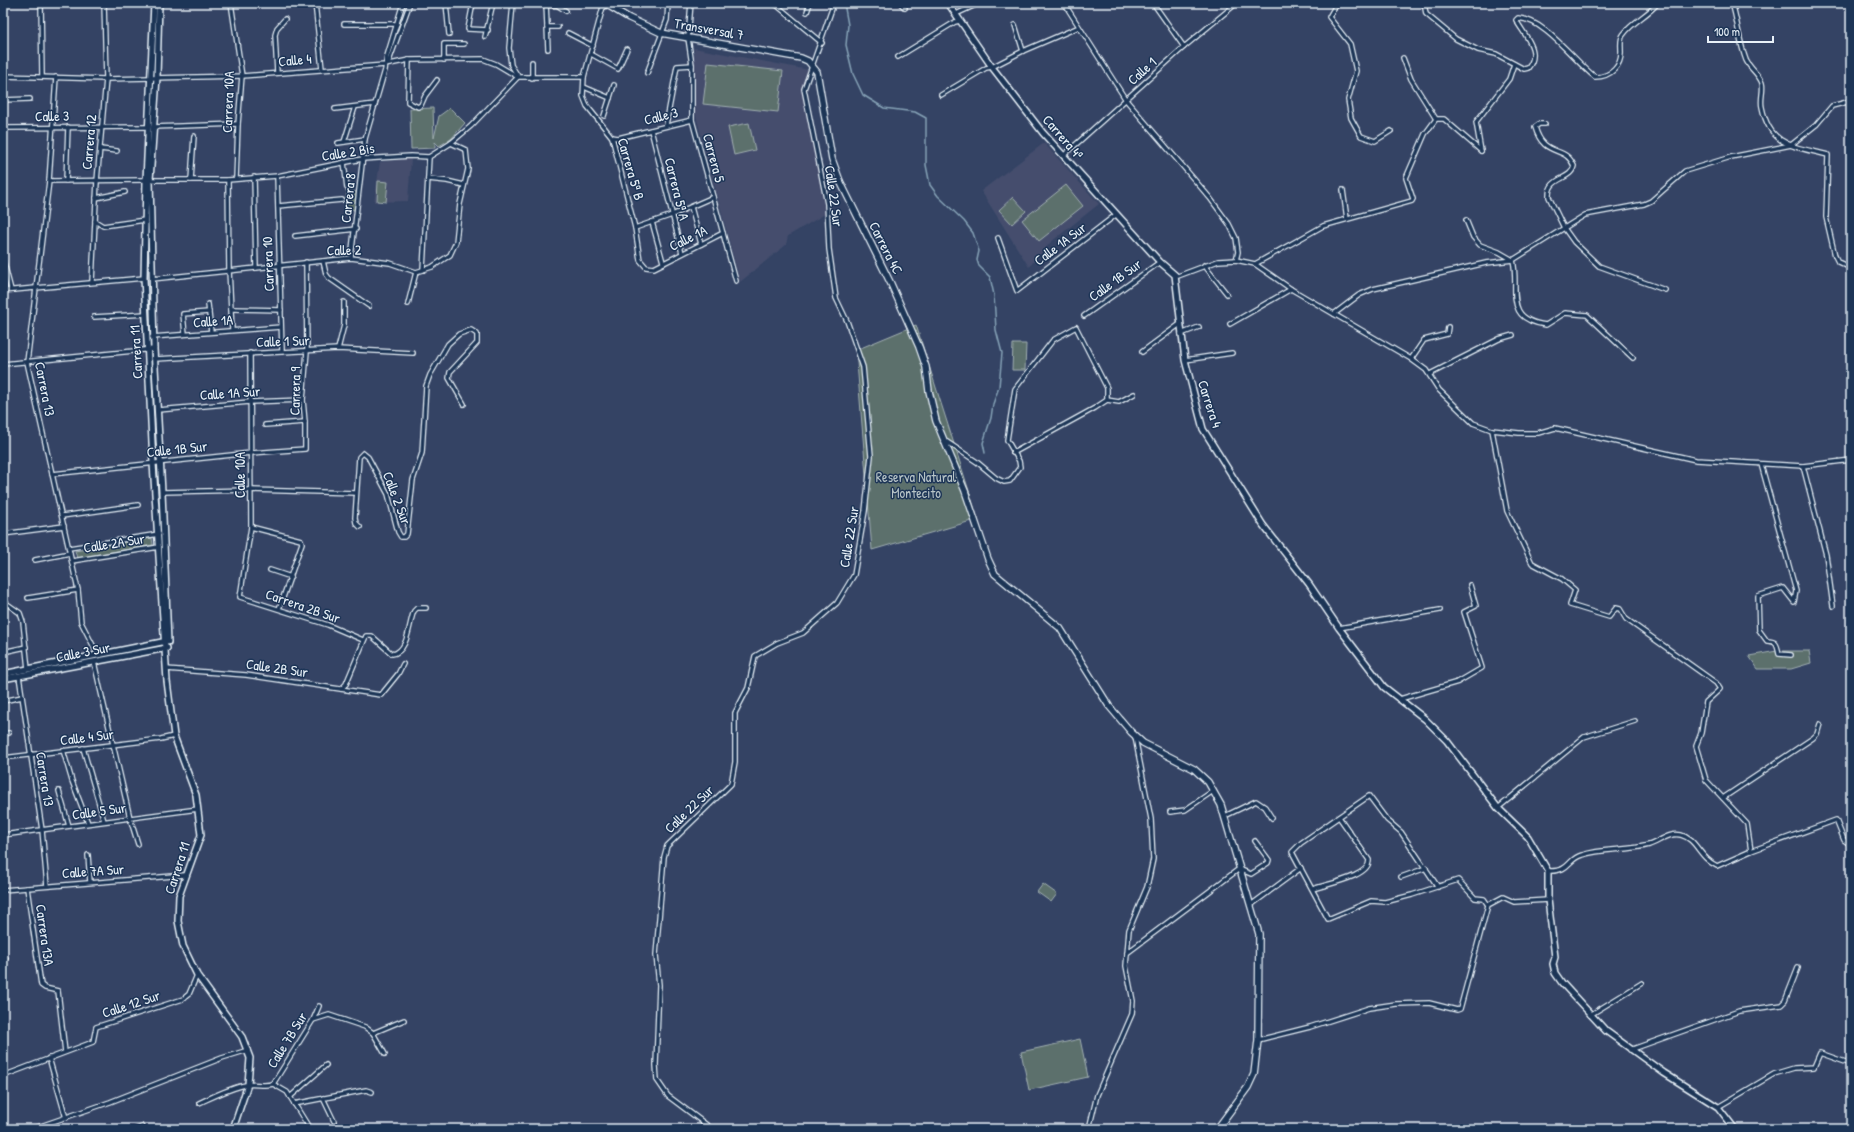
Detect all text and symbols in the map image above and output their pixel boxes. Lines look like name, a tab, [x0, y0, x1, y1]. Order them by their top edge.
street label: Transversal 7	[673, 13, 745, 44]
scale bar	[1708, 18, 1773, 44]
text: 100 m	[1714, 23, 1740, 40]
street label: Calle 4	[278, 49, 312, 70]
street label: Calle 1	[1123, 53, 1160, 89]
street label: Carrera 10A	[217, 71, 238, 133]
street label: Calle 3	[642, 102, 680, 129]
street label: Calle 3	[35, 106, 69, 125]
street label: Carrera 4ª	[1039, 110, 1088, 163]
street label: Carrera 12	[77, 113, 100, 170]
street label: Carrera 5	[699, 131, 730, 184]
street label: Carrera 5ª B	[614, 136, 649, 202]
street label: Calle 2 Bis	[320, 138, 376, 165]
street label: Carrera 5ª A	[661, 156, 694, 222]
street label: Calle 22 Sur	[821, 164, 848, 228]
street label: Carrera 8	[335, 172, 360, 224]
street label: Calle 1A Sur	[1030, 217, 1090, 269]
street label: Carrera 4C	[865, 218, 908, 278]
street label: Calle 1A	[666, 220, 710, 255]
street label: Carrera 10	[257, 236, 278, 292]
street label: Calle 2	[327, 240, 362, 259]
street label: Calle 1B Sur	[1085, 254, 1145, 305]
street label: Calle 1A	[192, 310, 234, 331]
street label: Carrera 11	[125, 325, 146, 379]
street label: Calle 1 Sur	[256, 330, 311, 351]
street label: Carrera 13	[31, 360, 60, 418]
street label: Carrera 9	[285, 366, 304, 416]
street label: Carrera 4	[1194, 378, 1227, 430]
street label: Calle 1A Sur	[199, 381, 261, 404]
street label: Calle 1B Sur	[146, 436, 209, 461]
street label: Calle 10A	[230, 452, 249, 498]
park label: Reserva Natural Montecito	[876, 467, 957, 502]
street label: Calle 2 Sur	[379, 469, 416, 528]
street label: Calle 22 Sur	[834, 504, 863, 569]
street label: Calle 2A Sur	[82, 528, 147, 557]
street label: Carrera 2B Sur	[263, 584, 344, 627]
street label: Calle 3 Sur	[54, 637, 112, 666]
street label: Calle 2B Sur	[245, 654, 310, 681]
street label: Calle 4 Sur	[59, 724, 115, 749]
street label: Carrera 13	[32, 750, 59, 808]
street label: Calle 22 Sur	[660, 780, 718, 837]
street label: Calle 5 Sur	[71, 797, 128, 824]
street label: Carrera 11	[159, 839, 194, 896]
street label: Calle 7A Sur	[61, 859, 125, 882]
street label: Carrera 13A	[32, 903, 59, 967]
street label: Calle 12 Sur	[99, 985, 163, 1022]
street label: Calle 7B Sur	[262, 1008, 312, 1071]

